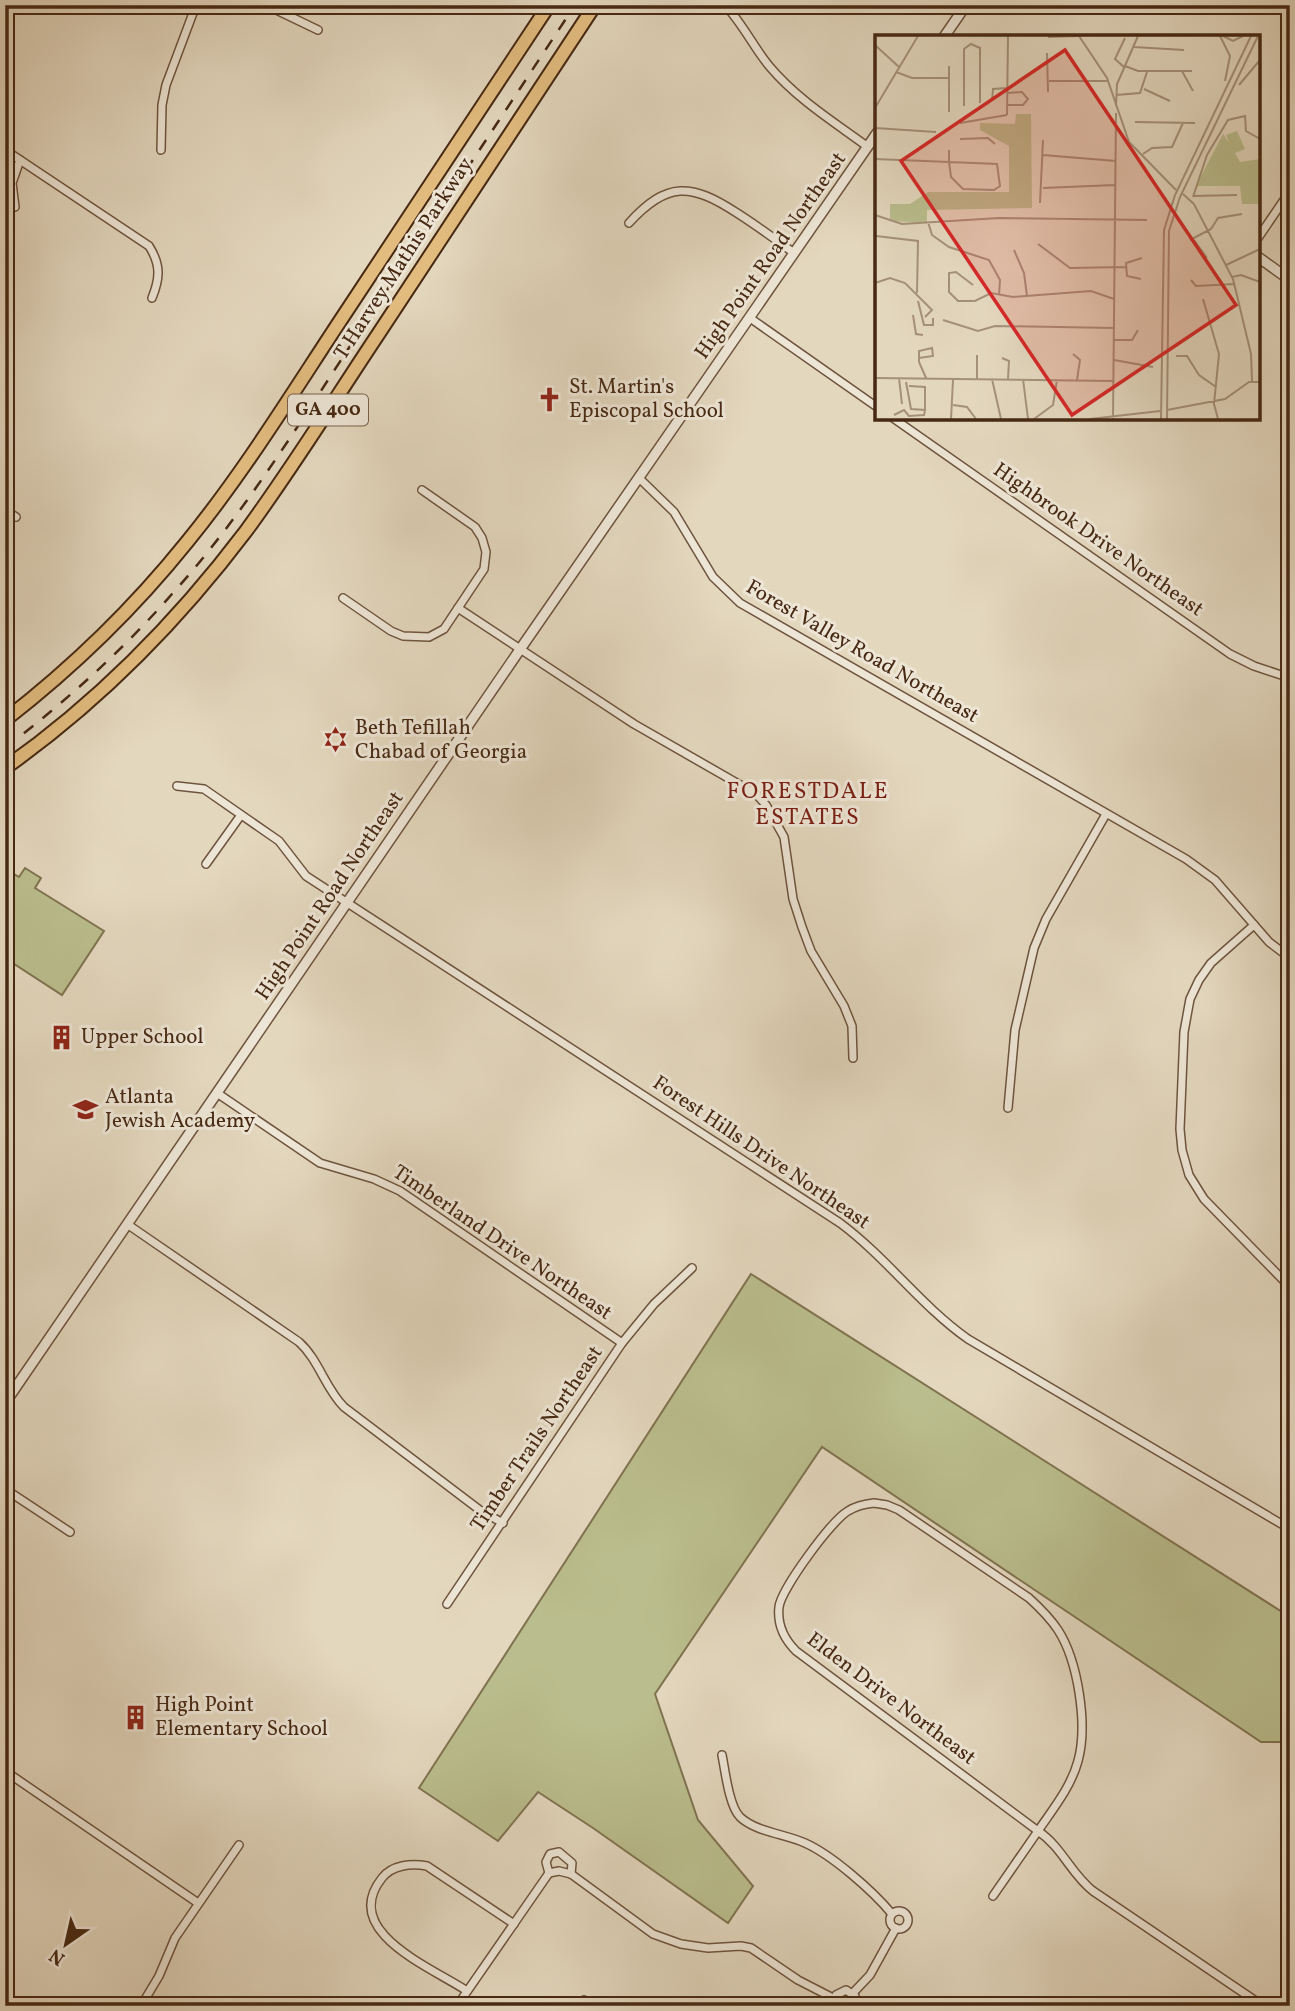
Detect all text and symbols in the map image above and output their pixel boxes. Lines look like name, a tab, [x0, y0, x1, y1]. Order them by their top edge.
inset map	[875, 35, 1260, 420]
street label: High Point Road Northeast	[688, 147, 854, 365]
street label: T Harvey Mathis Parkway	[328, 152, 481, 366]
place label: St. Martin's Episcopal School	[569, 373, 724, 426]
church icon: St. Martin's Episcopal School	[535, 385, 563, 413]
road number: GA 400	[288, 394, 368, 426]
street label: Highbrook Drive Northeast	[987, 456, 1209, 624]
street label: Forest Valley Road Northeast	[740, 573, 984, 731]
place label: Beth Tefillah Chabad of Georgia	[355, 714, 527, 767]
synagogue icon: Beth Tefillah Chabad of Georgia	[321, 726, 349, 754]
district label: FORESTDALE ESTATES	[726, 776, 890, 834]
street label: High Point Road Northeast	[249, 786, 411, 1006]
building icon: Upper School	[47, 1023, 75, 1051]
place label: Upper School	[81, 1023, 204, 1052]
street label: Forest Hills Drive Northeast	[646, 1069, 876, 1237]
place label: Atlanta Jewish Academy	[105, 1083, 256, 1136]
school or university icon: Atlanta Jewish Academy	[71, 1095, 99, 1123]
street label: Timberland Drive Northeast	[386, 1158, 618, 1328]
street label: Timber Trails Northeast	[464, 1340, 610, 1538]
street label: Elden Drive Northeast	[800, 1626, 982, 1772]
place label: High Point Elementary School	[155, 1691, 328, 1744]
building icon: High Point Elementary School	[121, 1703, 149, 1731]
north arrow	[32, 1910, 102, 1980]
text: N	[44, 1942, 71, 1971]

